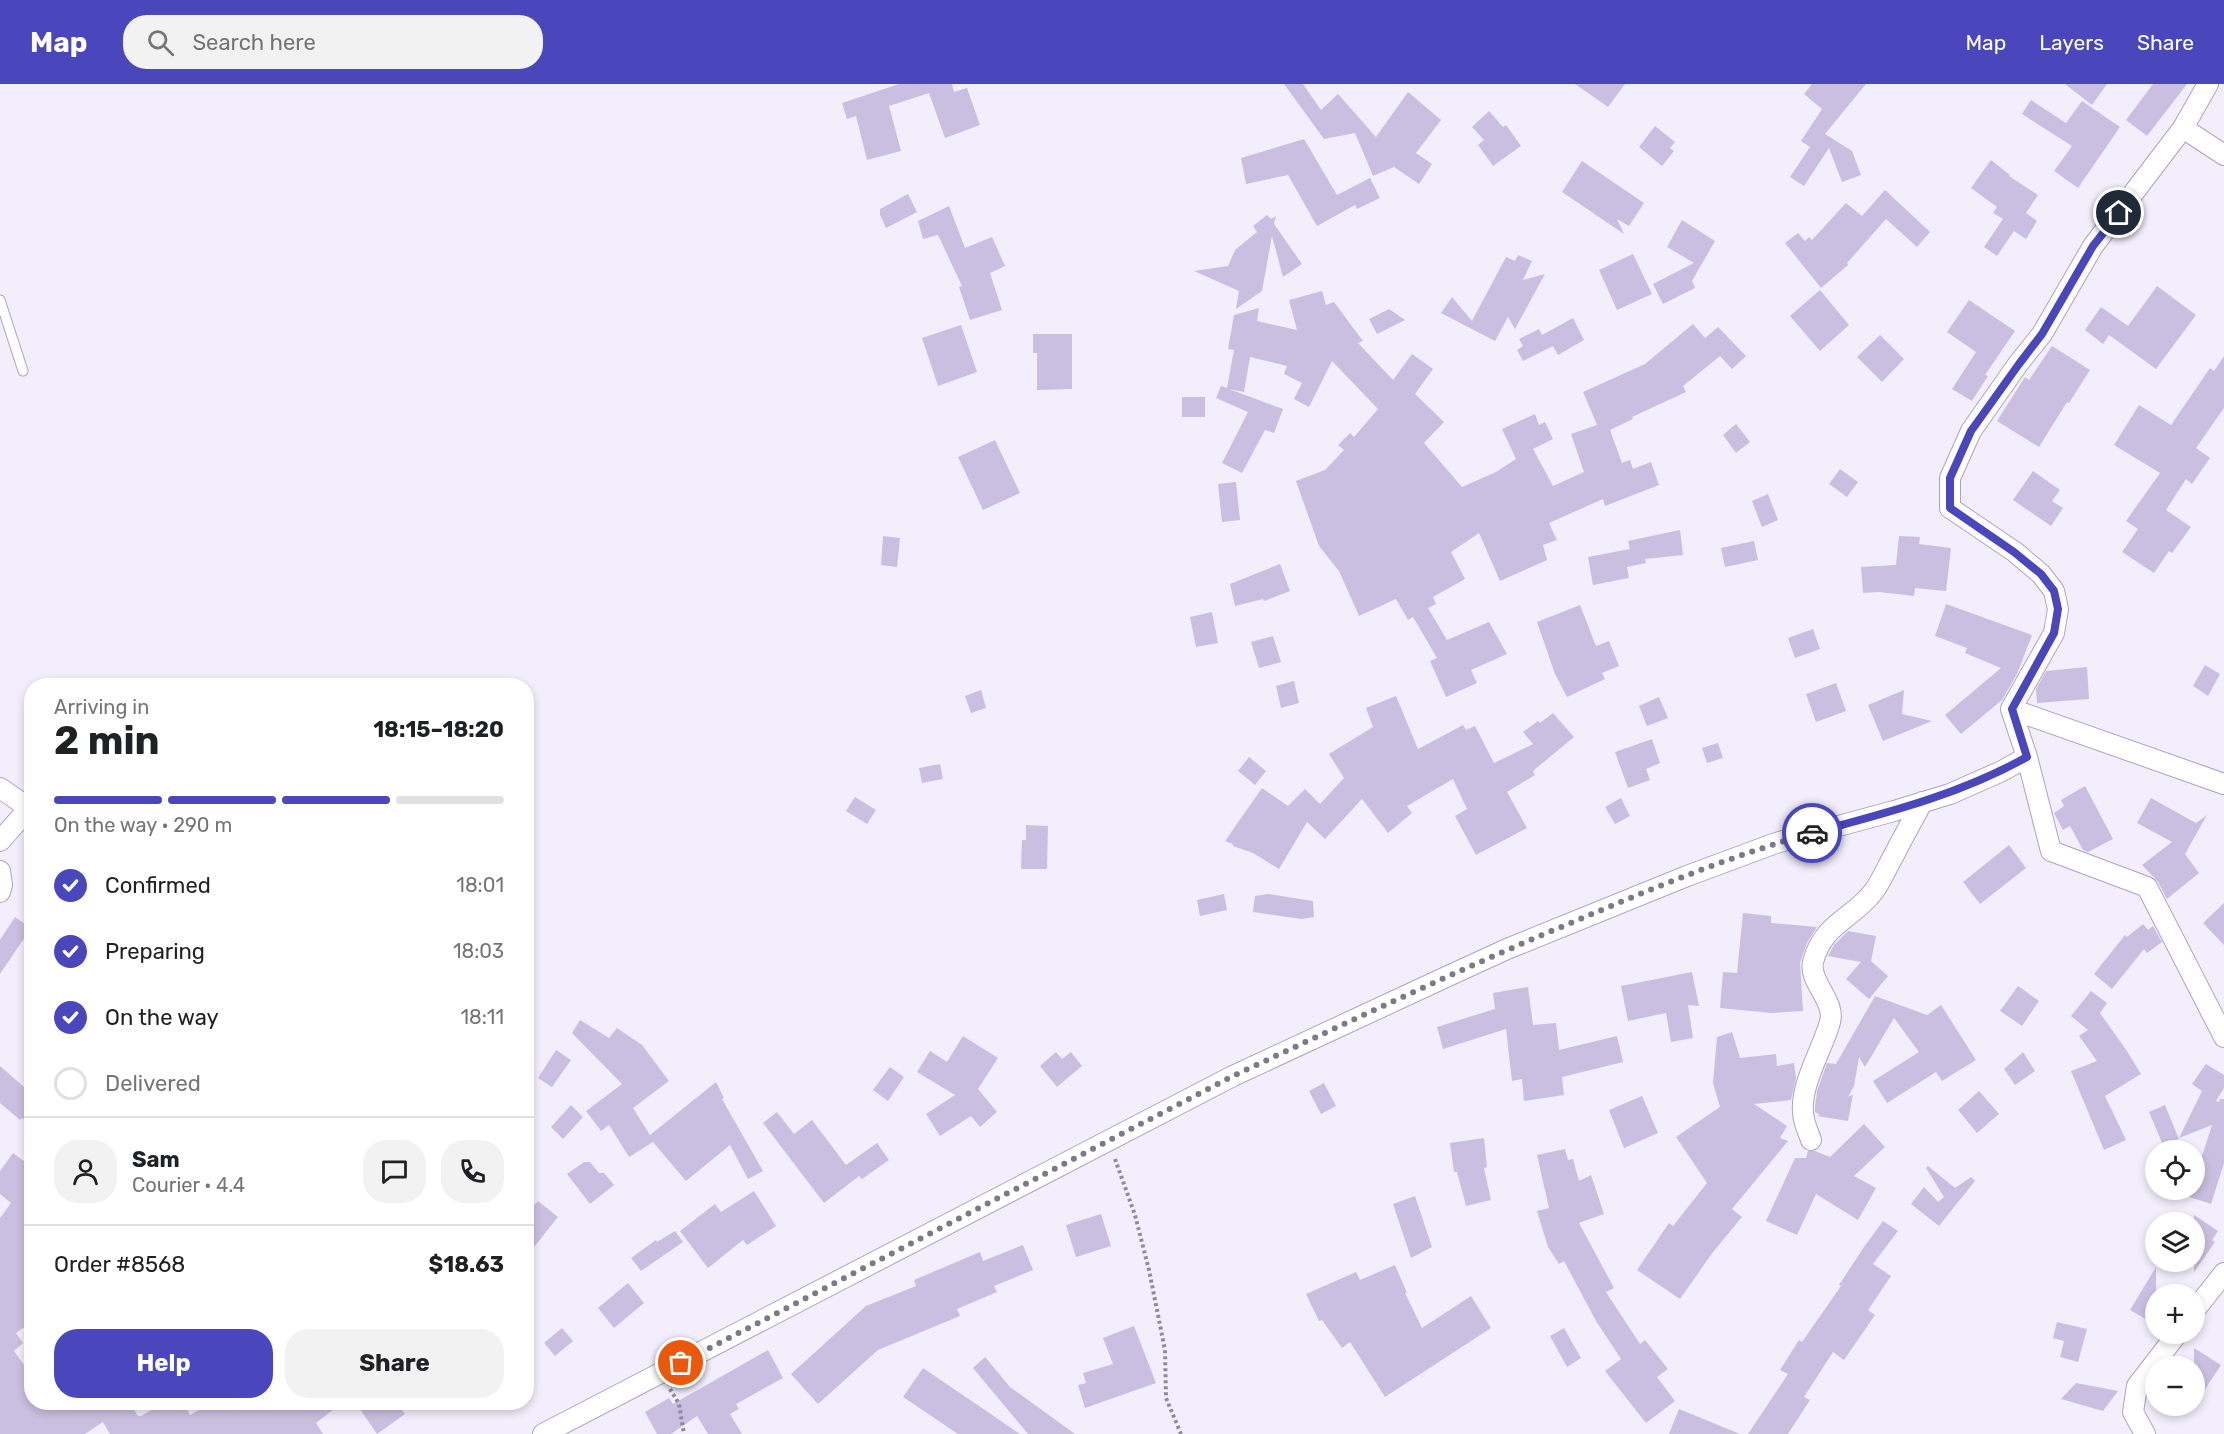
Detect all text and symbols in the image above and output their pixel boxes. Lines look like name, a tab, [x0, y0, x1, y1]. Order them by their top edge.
search box	[123, 15, 543, 69]
text: Map	[30, 26, 87, 59]
icon: search	[144, 26, 177, 59]
text: Search here	[192, 29, 316, 56]
text: Map	[1965, 30, 2006, 55]
text: Layers	[2039, 30, 2104, 55]
text: Share	[2137, 30, 2194, 55]
pin	[2093, 187, 2144, 238]
icon: home	[2102, 196, 2135, 229]
text: Arriving in	[54, 695, 149, 719]
text: 18:15–18:20	[373, 716, 504, 743]
text: 2 min	[54, 718, 160, 764]
courier	[1782, 803, 1842, 863]
text: On the way · 290 m	[54, 813, 232, 837]
icon: car	[1796, 817, 1829, 850]
icon: check	[54, 869, 87, 902]
text: Confirmed	[105, 872, 211, 899]
text: 18:01	[456, 873, 504, 897]
icon: check	[54, 935, 87, 968]
text: Preparing	[105, 938, 205, 965]
text: 18:03	[453, 939, 504, 963]
icon: check	[54, 1001, 87, 1034]
text: On the way	[105, 1004, 219, 1031]
text: 18:11	[460, 1005, 504, 1029]
text: Delivered	[105, 1070, 201, 1097]
button: person	[54, 1140, 117, 1203]
button: chat	[363, 1140, 426, 1203]
button: phone	[441, 1140, 504, 1203]
map controls	[2145, 1140, 2205, 1416]
button: locate	[2145, 1140, 2205, 1200]
text: Sam	[132, 1146, 180, 1173]
text: Courier · 4.4	[132, 1173, 245, 1197]
button: layers	[2145, 1212, 2205, 1272]
text: Order #8568	[54, 1251, 185, 1278]
text: $18.63	[429, 1251, 504, 1278]
button: +	[2145, 1284, 2205, 1344]
button: Help	[54, 1329, 273, 1398]
button: Share	[285, 1329, 504, 1398]
pin	[655, 1337, 706, 1388]
icon: bag	[664, 1346, 697, 1379]
button: −	[2145, 1356, 2205, 1416]

